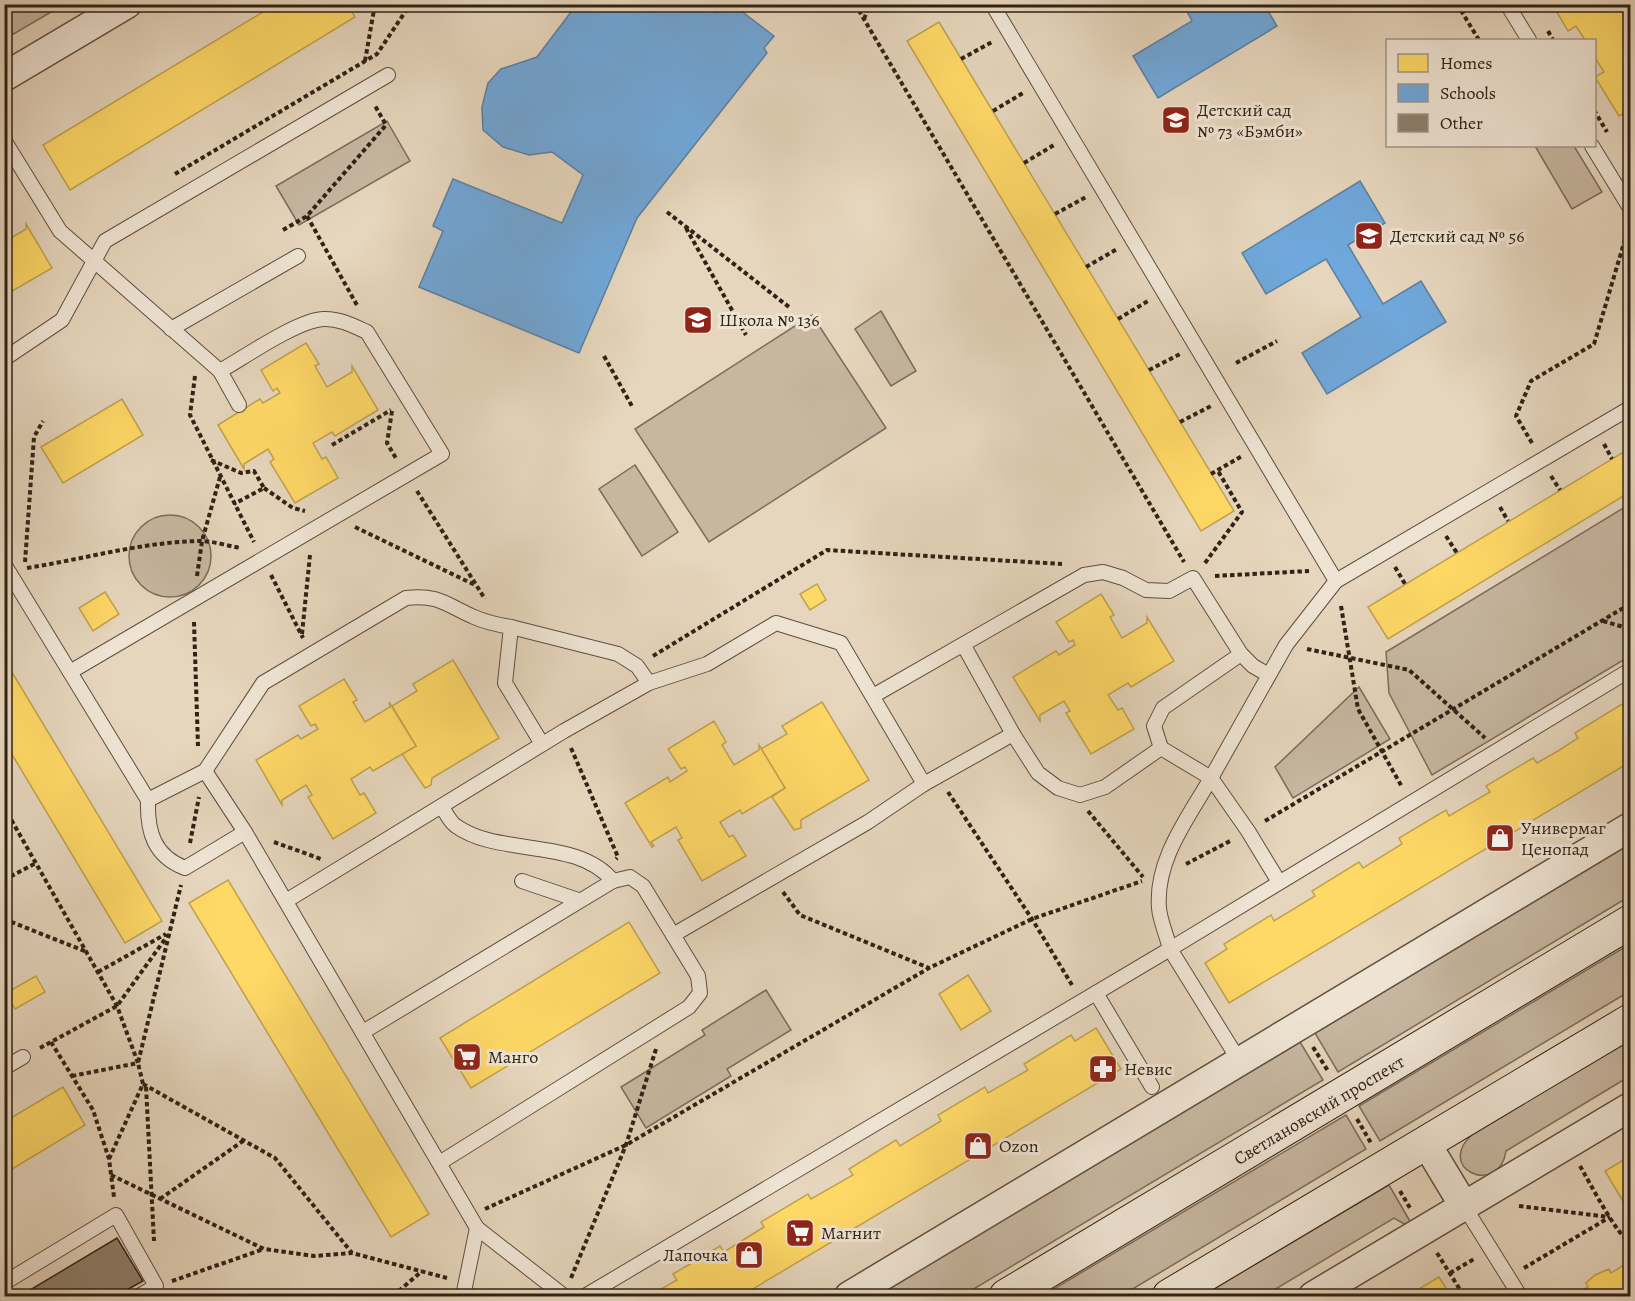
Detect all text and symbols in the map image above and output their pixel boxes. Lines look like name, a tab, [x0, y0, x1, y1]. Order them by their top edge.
legend	[1386, 39, 1596, 147]
text: Homes	[1440, 51, 1492, 75]
text: Schools	[1440, 81, 1496, 105]
place label: Детский сад № 73 «Бэмби»	[1197, 98, 1303, 143]
school or university icon: Детский сад № 73 «Бэмби»	[1160, 104, 1192, 136]
text: Other	[1440, 111, 1483, 135]
school or university icon: Детский сад № 56	[1353, 220, 1385, 252]
place label: Детский сад № 56	[1390, 224, 1525, 248]
school or university icon: Школа № 136	[682, 304, 714, 336]
place label: Школа № 136	[719, 308, 820, 332]
place label: Универмаг Ценопад	[1521, 816, 1606, 861]
shop icon: Универмаг Ценопад	[1484, 822, 1516, 854]
supermarket icon: Манго	[451, 1041, 483, 1073]
place label: Манго	[488, 1045, 538, 1069]
street label: Светлановский проспект	[1229, 1049, 1409, 1171]
pharmacy icon: Невис	[1087, 1053, 1119, 1085]
place label: Невис	[1124, 1057, 1173, 1081]
shop icon: Ozon	[962, 1130, 994, 1162]
place label: Ozon	[999, 1134, 1039, 1158]
supermarket icon: Магнит	[784, 1217, 816, 1249]
place label: Магнит	[821, 1221, 881, 1245]
shop icon: Лапочка	[733, 1239, 765, 1271]
place label: Лапочка	[663, 1243, 729, 1267]

